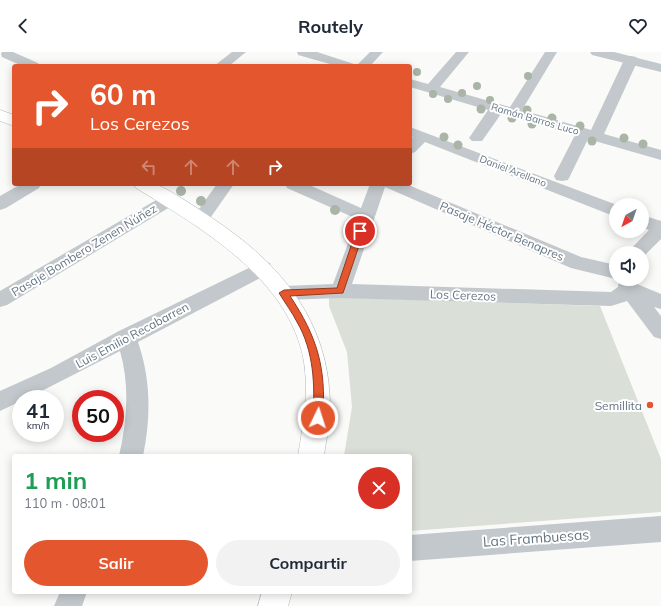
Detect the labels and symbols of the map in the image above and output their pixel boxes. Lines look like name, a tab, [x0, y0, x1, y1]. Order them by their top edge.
street label: Ramón Barros Luco	[490, 100, 581, 138]
street label: Daniel Arellano	[478, 152, 549, 190]
street label: Pasaje Héctor Benapres	[438, 198, 566, 264]
north arrow	[609, 198, 649, 238]
street label: Pasaje Bombero Zenen Núñez	[9, 201, 159, 299]
pin	[343, 214, 377, 248]
street label: Los Cerezos	[430, 286, 496, 304]
street label: Luis Emilio Recabarren	[73, 299, 191, 371]
speed limit sign: 50	[72, 390, 124, 442]
position arrow	[297, 397, 339, 439]
place label: Semillita	[595, 398, 642, 413]
marker: Semillita	[645, 400, 655, 410]
street label: Las Frambuesas	[482, 525, 590, 551]

